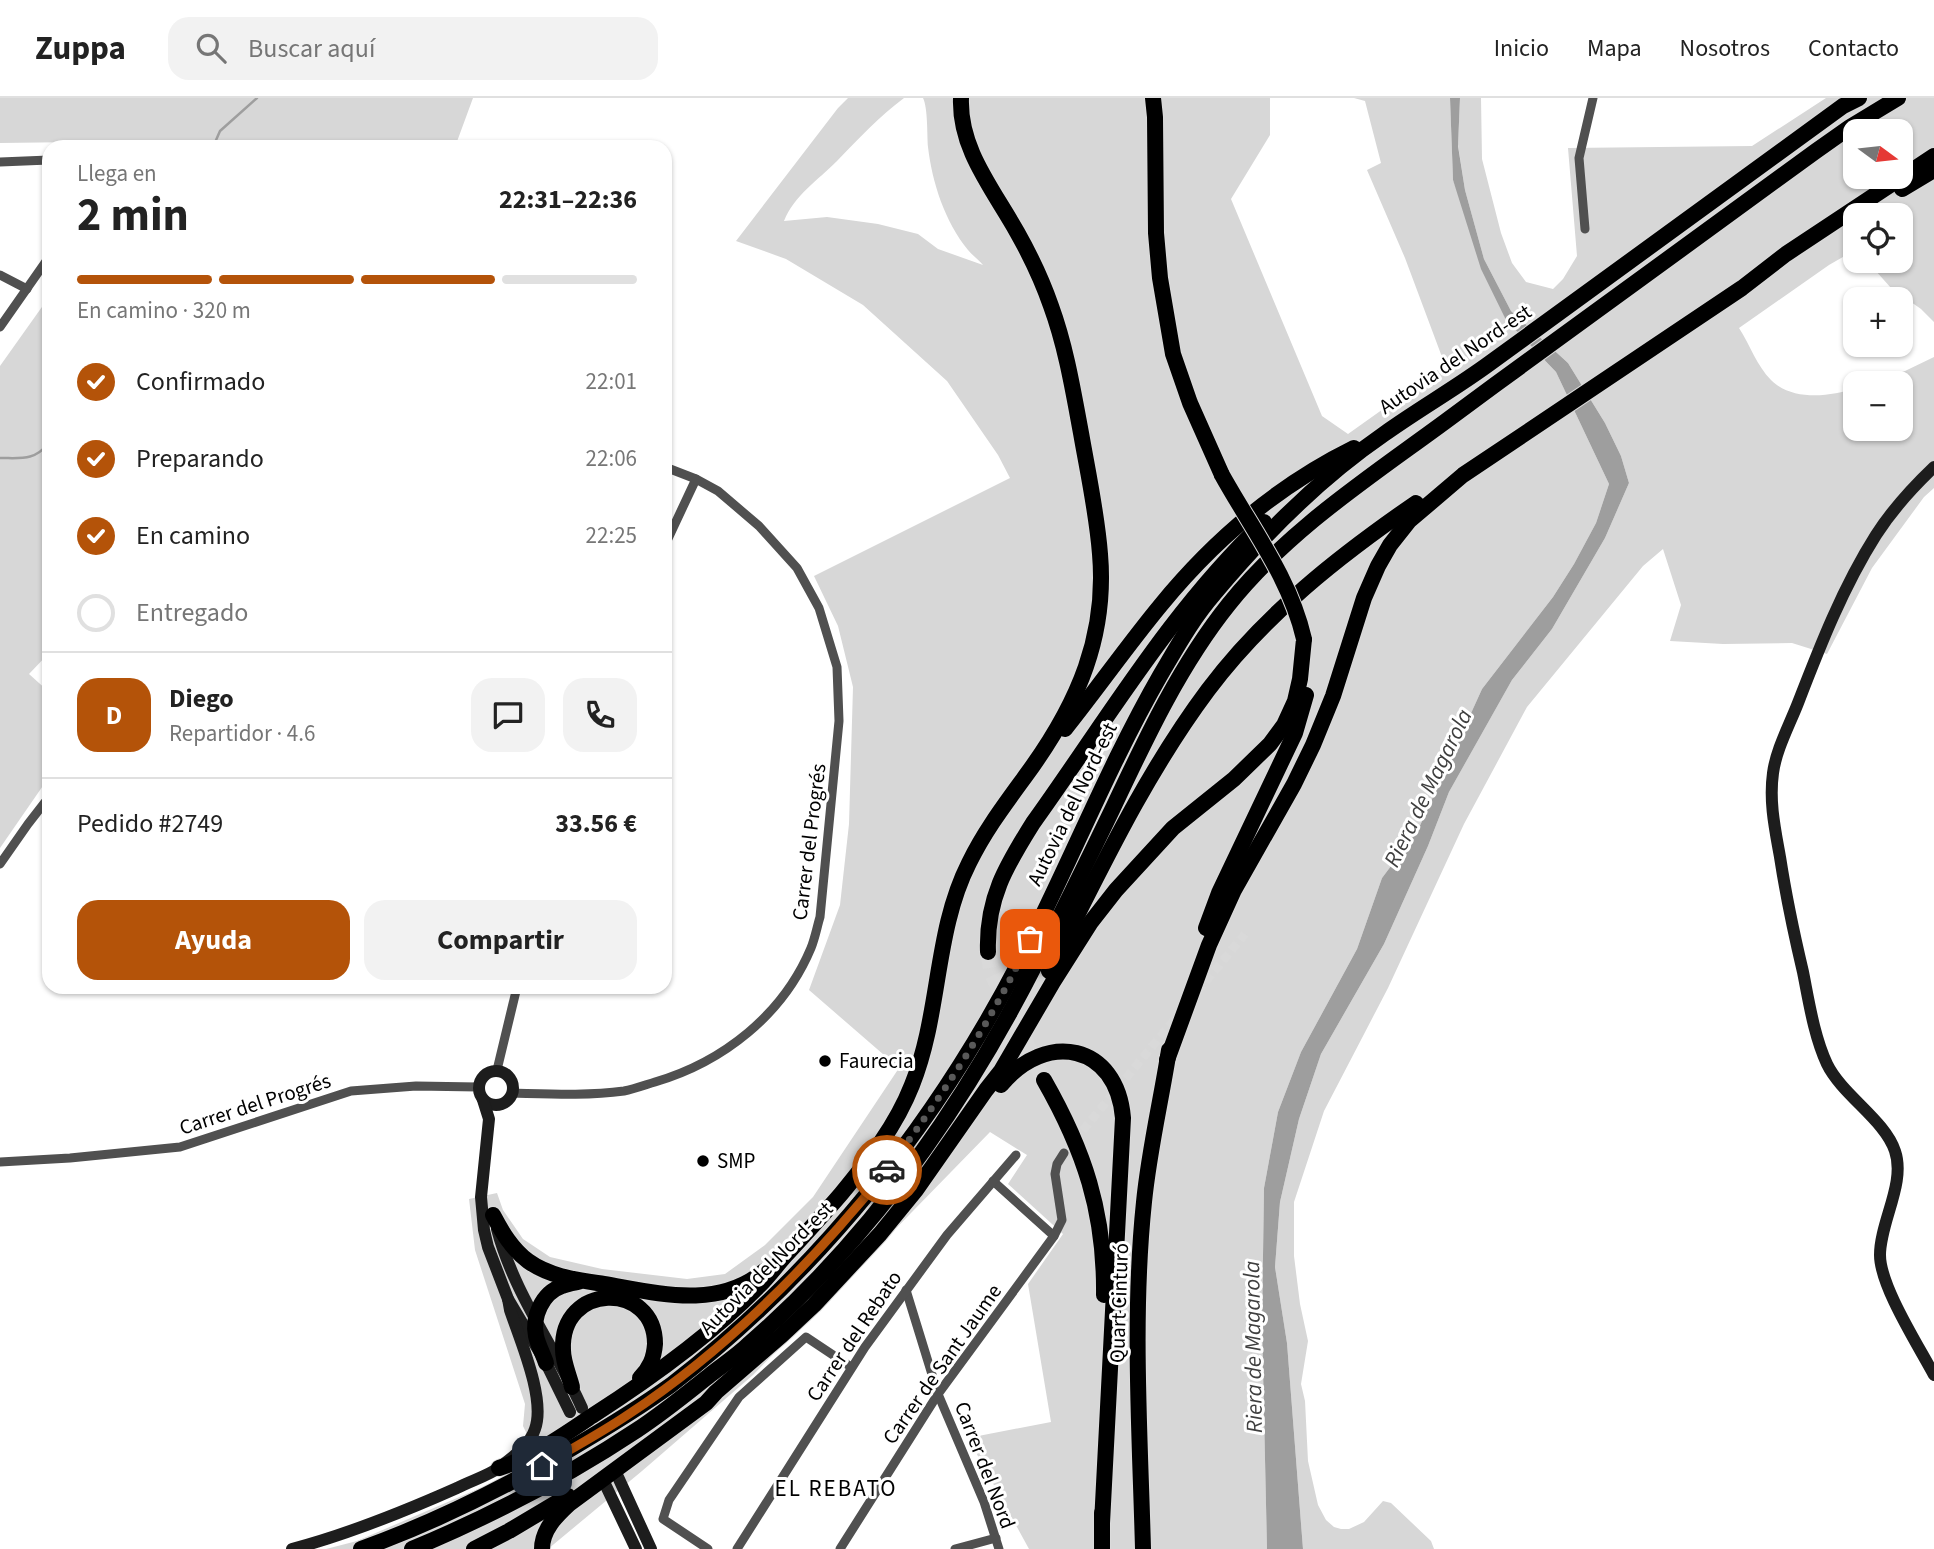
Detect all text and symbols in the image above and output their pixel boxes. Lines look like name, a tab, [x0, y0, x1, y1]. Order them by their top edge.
search box	[168, 17, 658, 80]
text: Zuppa	[35, 25, 126, 72]
icon: search	[192, 29, 230, 67]
text: Buscar aquí	[248, 30, 375, 67]
text: Inicio	[1494, 31, 1549, 66]
text: Mapa	[1587, 31, 1642, 66]
text: Nosotros	[1680, 31, 1770, 66]
text: Contacto	[1808, 31, 1899, 66]
north arrow	[1843, 119, 1913, 189]
map controls	[1843, 119, 1913, 441]
text: Llega en	[77, 157, 157, 190]
text: 22:31–22:36	[499, 181, 637, 218]
text: 2 min	[77, 183, 189, 248]
button: locate	[1843, 203, 1913, 273]
button: +	[1843, 287, 1913, 357]
text: En camino · 320 m	[77, 294, 251, 327]
street label: Autovia del Nord-est	[1373, 297, 1537, 421]
icon: check	[77, 363, 115, 401]
text: Confirmado	[136, 363, 265, 400]
text: 22:01	[586, 365, 637, 398]
button: −	[1843, 371, 1913, 441]
icon: check	[77, 440, 115, 478]
text: Preparando	[136, 440, 264, 477]
text: 22:06	[586, 442, 637, 475]
icon: check	[77, 517, 115, 555]
text: En camino	[136, 517, 250, 554]
text: 22:25	[586, 519, 637, 552]
text: Entregado	[136, 594, 248, 631]
button: chat	[471, 678, 545, 752]
button: phone	[563, 678, 637, 752]
text: Diego	[169, 680, 234, 717]
text: D	[106, 697, 122, 734]
water label: Riera de Magarola	[1375, 703, 1481, 873]
text: Repartidor · 4.6	[169, 717, 315, 750]
street label: Autovia del Nord-est	[1019, 717, 1125, 891]
street label: Carrer del Progrés	[785, 762, 834, 922]
text: Pedido #2749	[77, 805, 223, 842]
text: 33.56 €	[555, 805, 637, 842]
button: Ayuda	[77, 900, 350, 980]
button: Compartir	[364, 900, 637, 980]
pin	[1000, 909, 1060, 969]
icon: bag	[1011, 920, 1049, 958]
place label: Faurecia	[839, 1046, 914, 1076]
marker: Faurecia	[817, 1053, 833, 1069]
street label: Carrer del Progrés	[175, 1065, 335, 1143]
courier	[852, 1135, 922, 1205]
place label: SMP	[717, 1146, 755, 1176]
icon: car	[868, 1151, 906, 1189]
marker: SMP	[695, 1153, 711, 1169]
street label: Autovia del Nord-est	[692, 1194, 840, 1342]
street label: Quart Cinturó	[1102, 1242, 1136, 1364]
water label: Riera de Magarola	[1235, 1261, 1271, 1433]
street label: Carrer del Rebato	[799, 1264, 909, 1408]
street label: Carrer de Sant Jaume	[875, 1278, 1009, 1450]
street label: Carrer del Nord	[947, 1397, 1023, 1533]
pin	[512, 1436, 572, 1496]
icon: home	[523, 1447, 561, 1485]
district label: EL REBATO	[775, 1472, 897, 1505]

